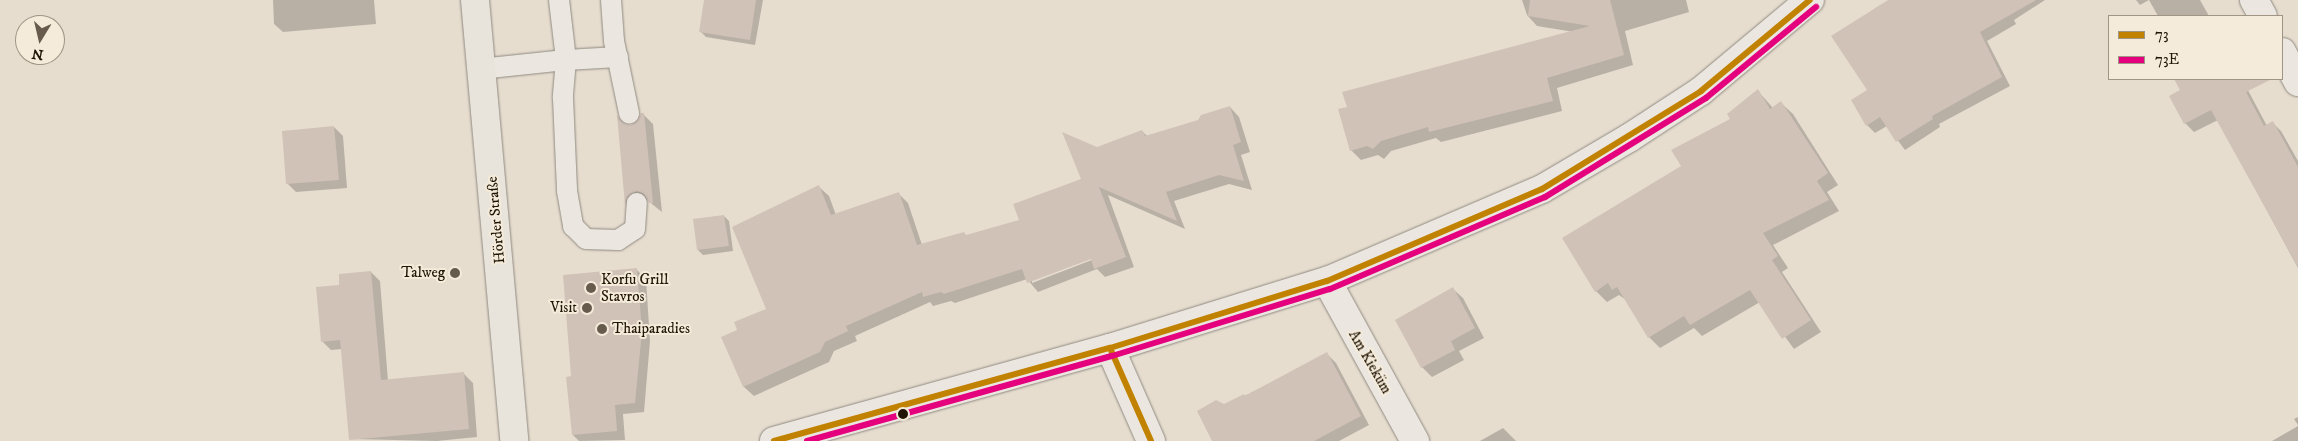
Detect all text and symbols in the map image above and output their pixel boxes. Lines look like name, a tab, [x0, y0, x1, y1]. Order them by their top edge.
north arrow	[15, 15, 65, 65]
legend	[2108, 15, 2283, 80]
text: 73	[2155, 25, 2169, 44]
text: N	[31, 44, 45, 64]
text: 73E	[2155, 50, 2179, 69]
street label: Hörder Straße	[483, 176, 509, 264]
place label: Talweg	[401, 264, 445, 282]
marker: Talweg	[449, 267, 461, 279]
place label: Korfu Grill Stavros	[601, 270, 668, 305]
marker: Korfu Grill Stavros	[585, 282, 597, 294]
place label: Visit	[550, 299, 577, 317]
marker: Visit	[581, 302, 593, 314]
place label: Thaiparadies	[612, 320, 690, 338]
marker: Thaiparadies	[596, 323, 608, 335]
street label: Am Kieküm	[1345, 327, 1395, 397]
unlabelled marker	[898, 409, 908, 419]

